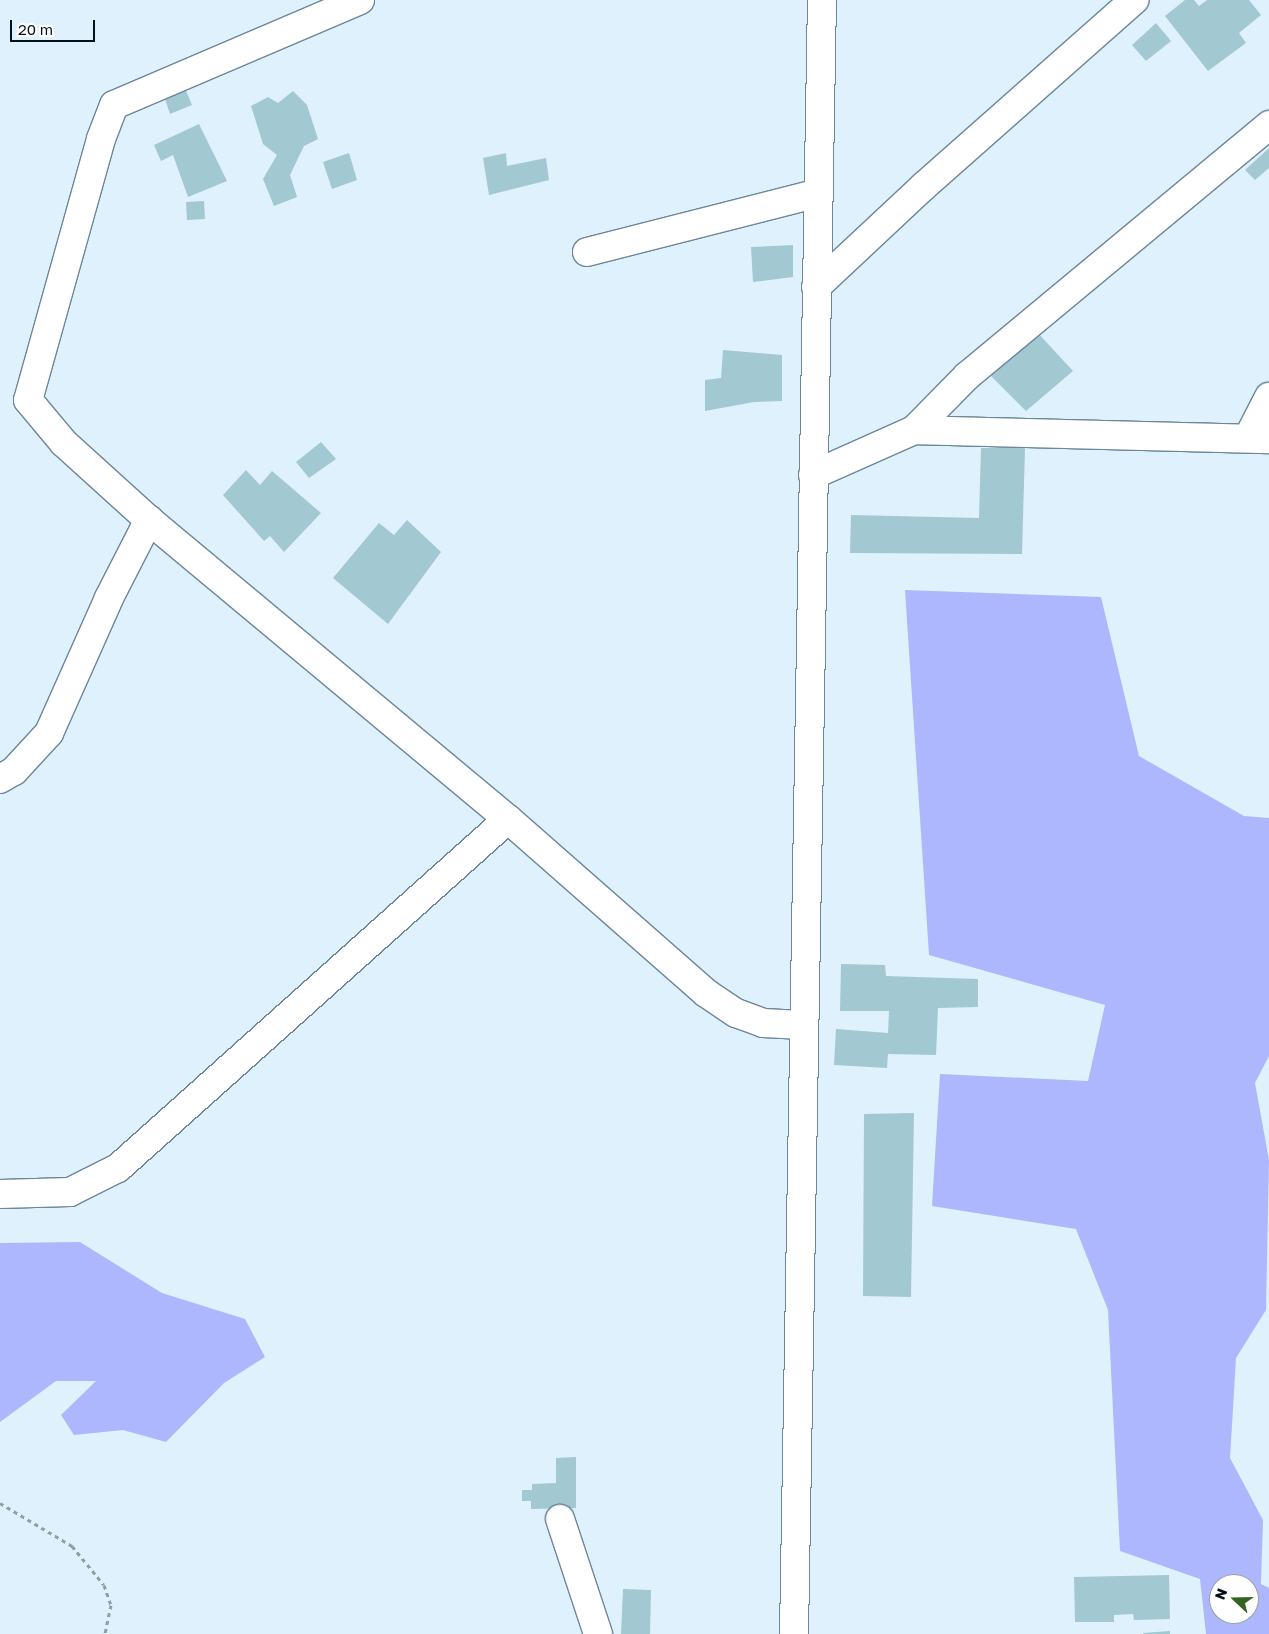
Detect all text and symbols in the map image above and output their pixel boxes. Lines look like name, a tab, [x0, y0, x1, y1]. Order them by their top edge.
scale bar	[12, 10, 98, 42]
text: 20 m	[18, 20, 53, 38]
north arrow	[1209, 1574, 1259, 1624]
text: N	[1211, 1586, 1230, 1602]

